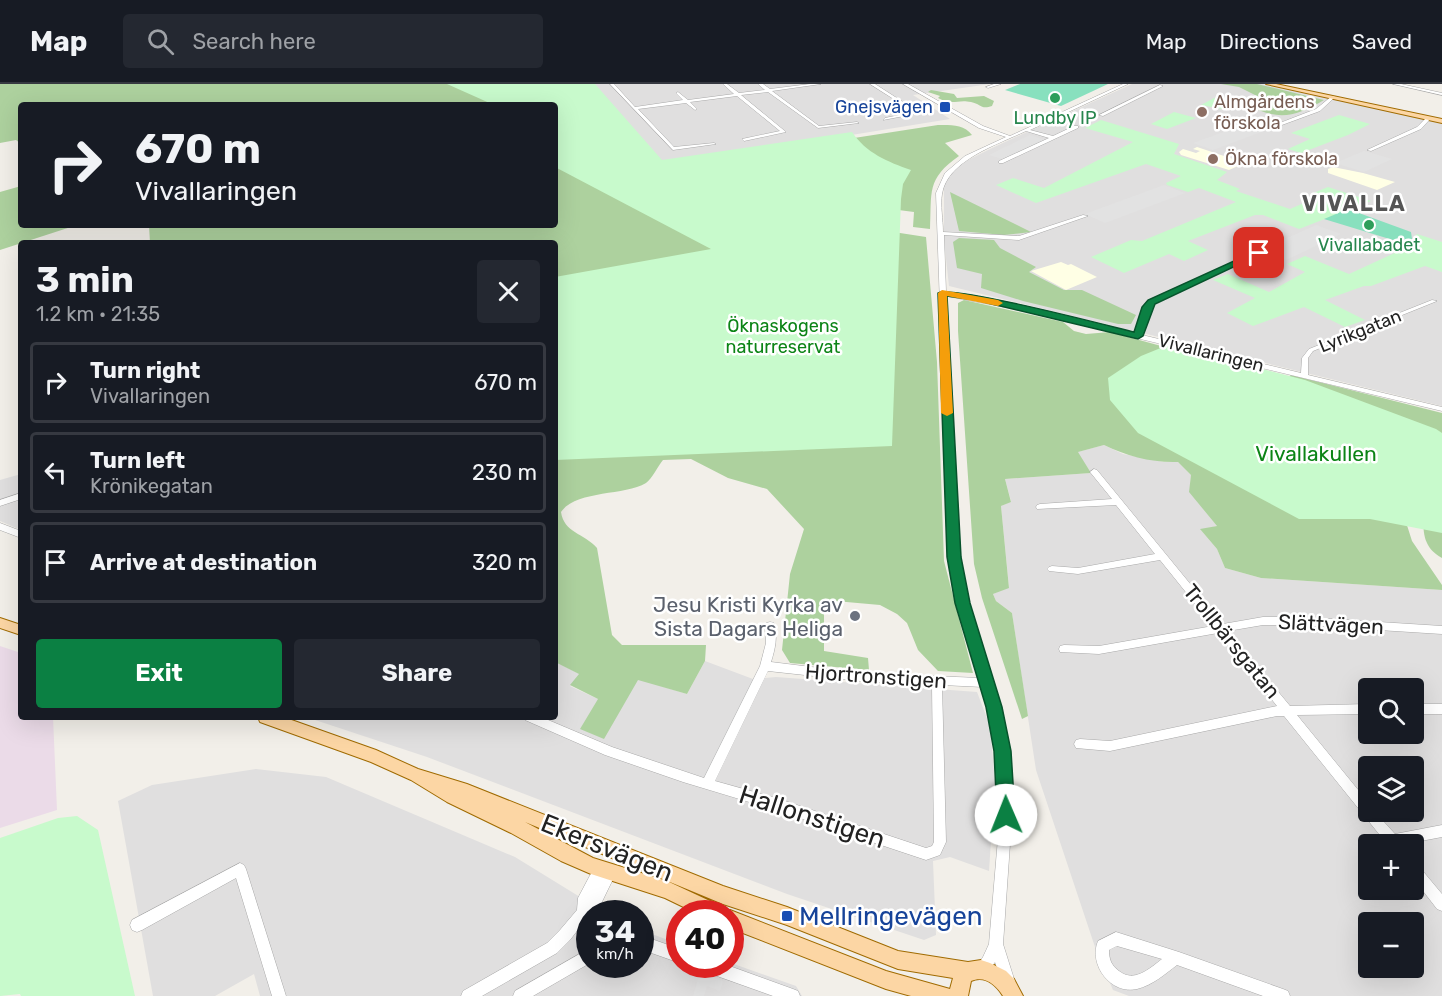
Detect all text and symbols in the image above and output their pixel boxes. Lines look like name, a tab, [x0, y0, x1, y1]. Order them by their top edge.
search box	[123, 14, 543, 68]
text: Map	[30, 25, 87, 58]
icon: search	[144, 25, 177, 58]
text: Search here	[192, 28, 316, 55]
text: Map	[1146, 29, 1187, 54]
text: Directions	[1220, 29, 1319, 54]
text: Saved	[1352, 29, 1412, 54]
marker: Lundby IP	[1048, 91, 1062, 105]
place label: Almgårdens förskola	[1214, 91, 1315, 134]
place label: Gnejsvägen	[835, 96, 933, 118]
marker: Gnejsvägen	[938, 100, 952, 114]
marker: Almgårdens förskola	[1195, 105, 1209, 119]
place label: Lundby IP	[1014, 107, 1097, 129]
text: 670 m	[135, 124, 261, 174]
icon: right	[36, 126, 114, 204]
place label: Ökna förskola	[1225, 148, 1338, 170]
marker: Ökna förskola	[1206, 152, 1220, 166]
text: Vivallaringen	[135, 175, 297, 207]
district label: VIVALLA	[1302, 190, 1406, 217]
marker: Vivallabadet	[1362, 218, 1376, 232]
pin	[1233, 227, 1284, 278]
place label: Vivallabadet	[1318, 234, 1420, 256]
icon: arrive	[1242, 236, 1275, 269]
text: 3 min	[36, 258, 134, 301]
button: close	[477, 260, 540, 323]
text: 1.2 km · 21:35	[36, 302, 160, 326]
street label: Lyrikgatan	[1316, 305, 1404, 357]
park label: Öknaskogens naturreservat	[726, 315, 840, 358]
street label: Vivallaringen	[1156, 329, 1266, 377]
text: Turn right	[90, 357, 200, 384]
icon: right	[39, 366, 72, 399]
text: 670 m	[474, 369, 537, 396]
text: Vivallaringen	[90, 384, 210, 408]
park label: Vivallakullen	[1255, 441, 1377, 466]
text: Turn left	[90, 447, 185, 474]
icon: left	[39, 456, 72, 489]
text: 230 m	[472, 459, 537, 486]
text: Krönikegatan	[90, 474, 213, 498]
icon: arrive	[39, 546, 72, 579]
text: Arrive at destination	[90, 549, 317, 576]
text: 320 m	[472, 549, 537, 576]
street label: Trollbärsgatan	[1178, 579, 1286, 703]
place label: Jesu Kristi Kyrka av Sista Dagars Heliga	[653, 592, 843, 641]
marker: Jesu Kristi Kyrka av Sista Dagars Heliga	[848, 609, 862, 623]
street label: Slättvägen	[1277, 609, 1385, 639]
button: Exit	[36, 639, 282, 708]
button: Share	[294, 639, 540, 708]
street label: Hjortronstigen	[804, 659, 948, 693]
map controls	[1358, 678, 1424, 978]
button: search	[1358, 678, 1424, 744]
button: layers	[1358, 756, 1424, 822]
street label: Hallonstigen	[735, 779, 889, 855]
position arrow	[974, 783, 1038, 847]
street label: Ekersvägen	[536, 807, 678, 889]
button: +	[1358, 834, 1424, 900]
speed limit sign: 40	[666, 900, 744, 978]
place label: Mellringevägen	[799, 901, 982, 932]
marker: Mellringevägen	[780, 909, 794, 923]
button: −	[1358, 912, 1424, 978]
text: 34	[595, 914, 635, 950]
text: km/h	[596, 945, 634, 963]

